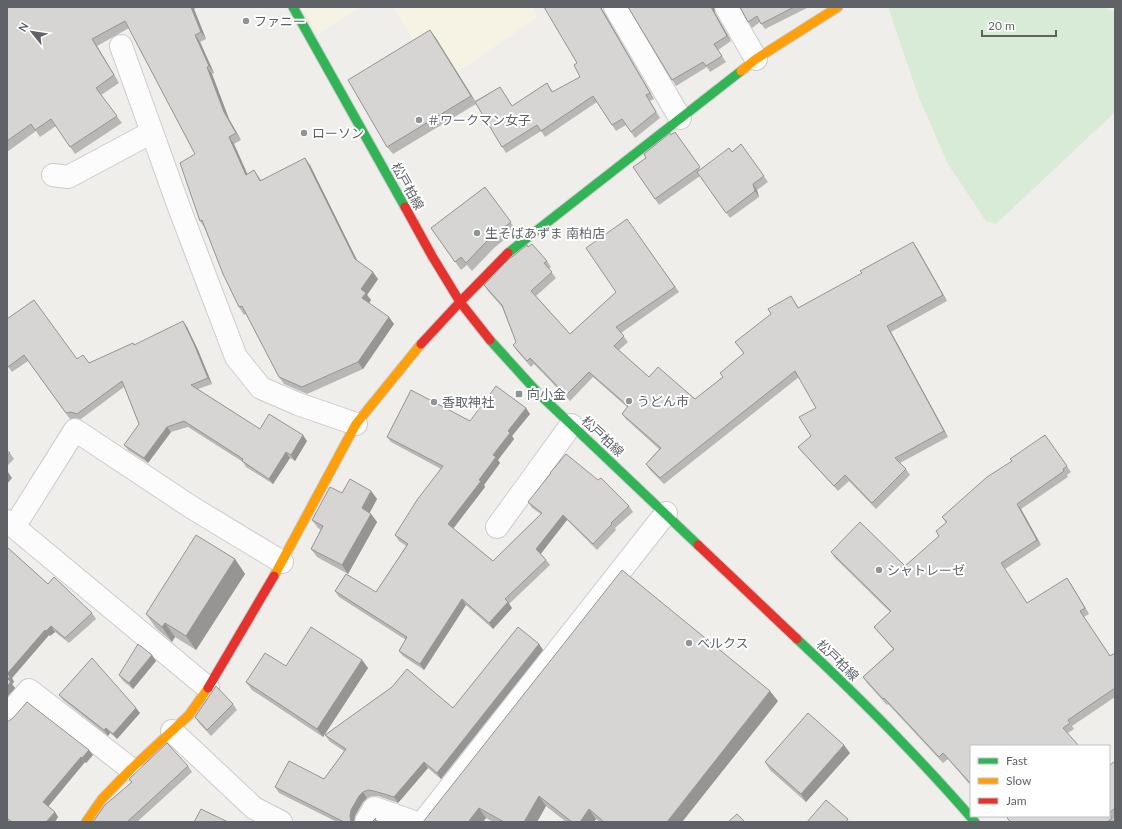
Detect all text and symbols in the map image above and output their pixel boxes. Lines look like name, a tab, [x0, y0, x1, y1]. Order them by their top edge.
north arrow	[12, 12, 52, 52]
scale bar	[982, 12, 1056, 38]
place label: ファニー	[254, 13, 306, 29]
marker: ファニー	[241, 16, 251, 26]
text: 20 m	[988, 18, 1015, 33]
text: N	[15, 20, 31, 34]
place label: ＃ワークマン女子	[427, 112, 531, 128]
marker: ＃ワークマン女子	[414, 115, 424, 125]
place label: ローソン	[312, 125, 364, 141]
marker: ローソン	[299, 128, 309, 138]
street label: 松戸柏線	[388, 159, 428, 213]
place label: 生そばあずま 南柏店	[485, 225, 605, 241]
marker: 生そばあずま 南柏店	[472, 228, 482, 238]
place label: 向小金	[527, 386, 566, 402]
marker: 向小金	[514, 389, 524, 399]
place label: うどん市	[637, 393, 689, 409]
place label: 香取神社	[442, 394, 494, 410]
marker: うどん市	[624, 396, 634, 406]
marker: 香取神社	[429, 397, 439, 407]
street label: 松戸柏線	[579, 412, 627, 460]
place label: シャトレーゼ	[887, 562, 965, 578]
marker: シャトレーゼ	[874, 565, 884, 575]
place label: ベルクス	[697, 635, 749, 651]
street label: 松戸柏線	[814, 636, 862, 684]
marker: ベルクス	[684, 638, 694, 648]
legend	[970, 745, 1110, 817]
text: Fast	[1006, 753, 1028, 768]
text: Slow	[1006, 773, 1032, 788]
text: Jam	[1006, 793, 1027, 808]

